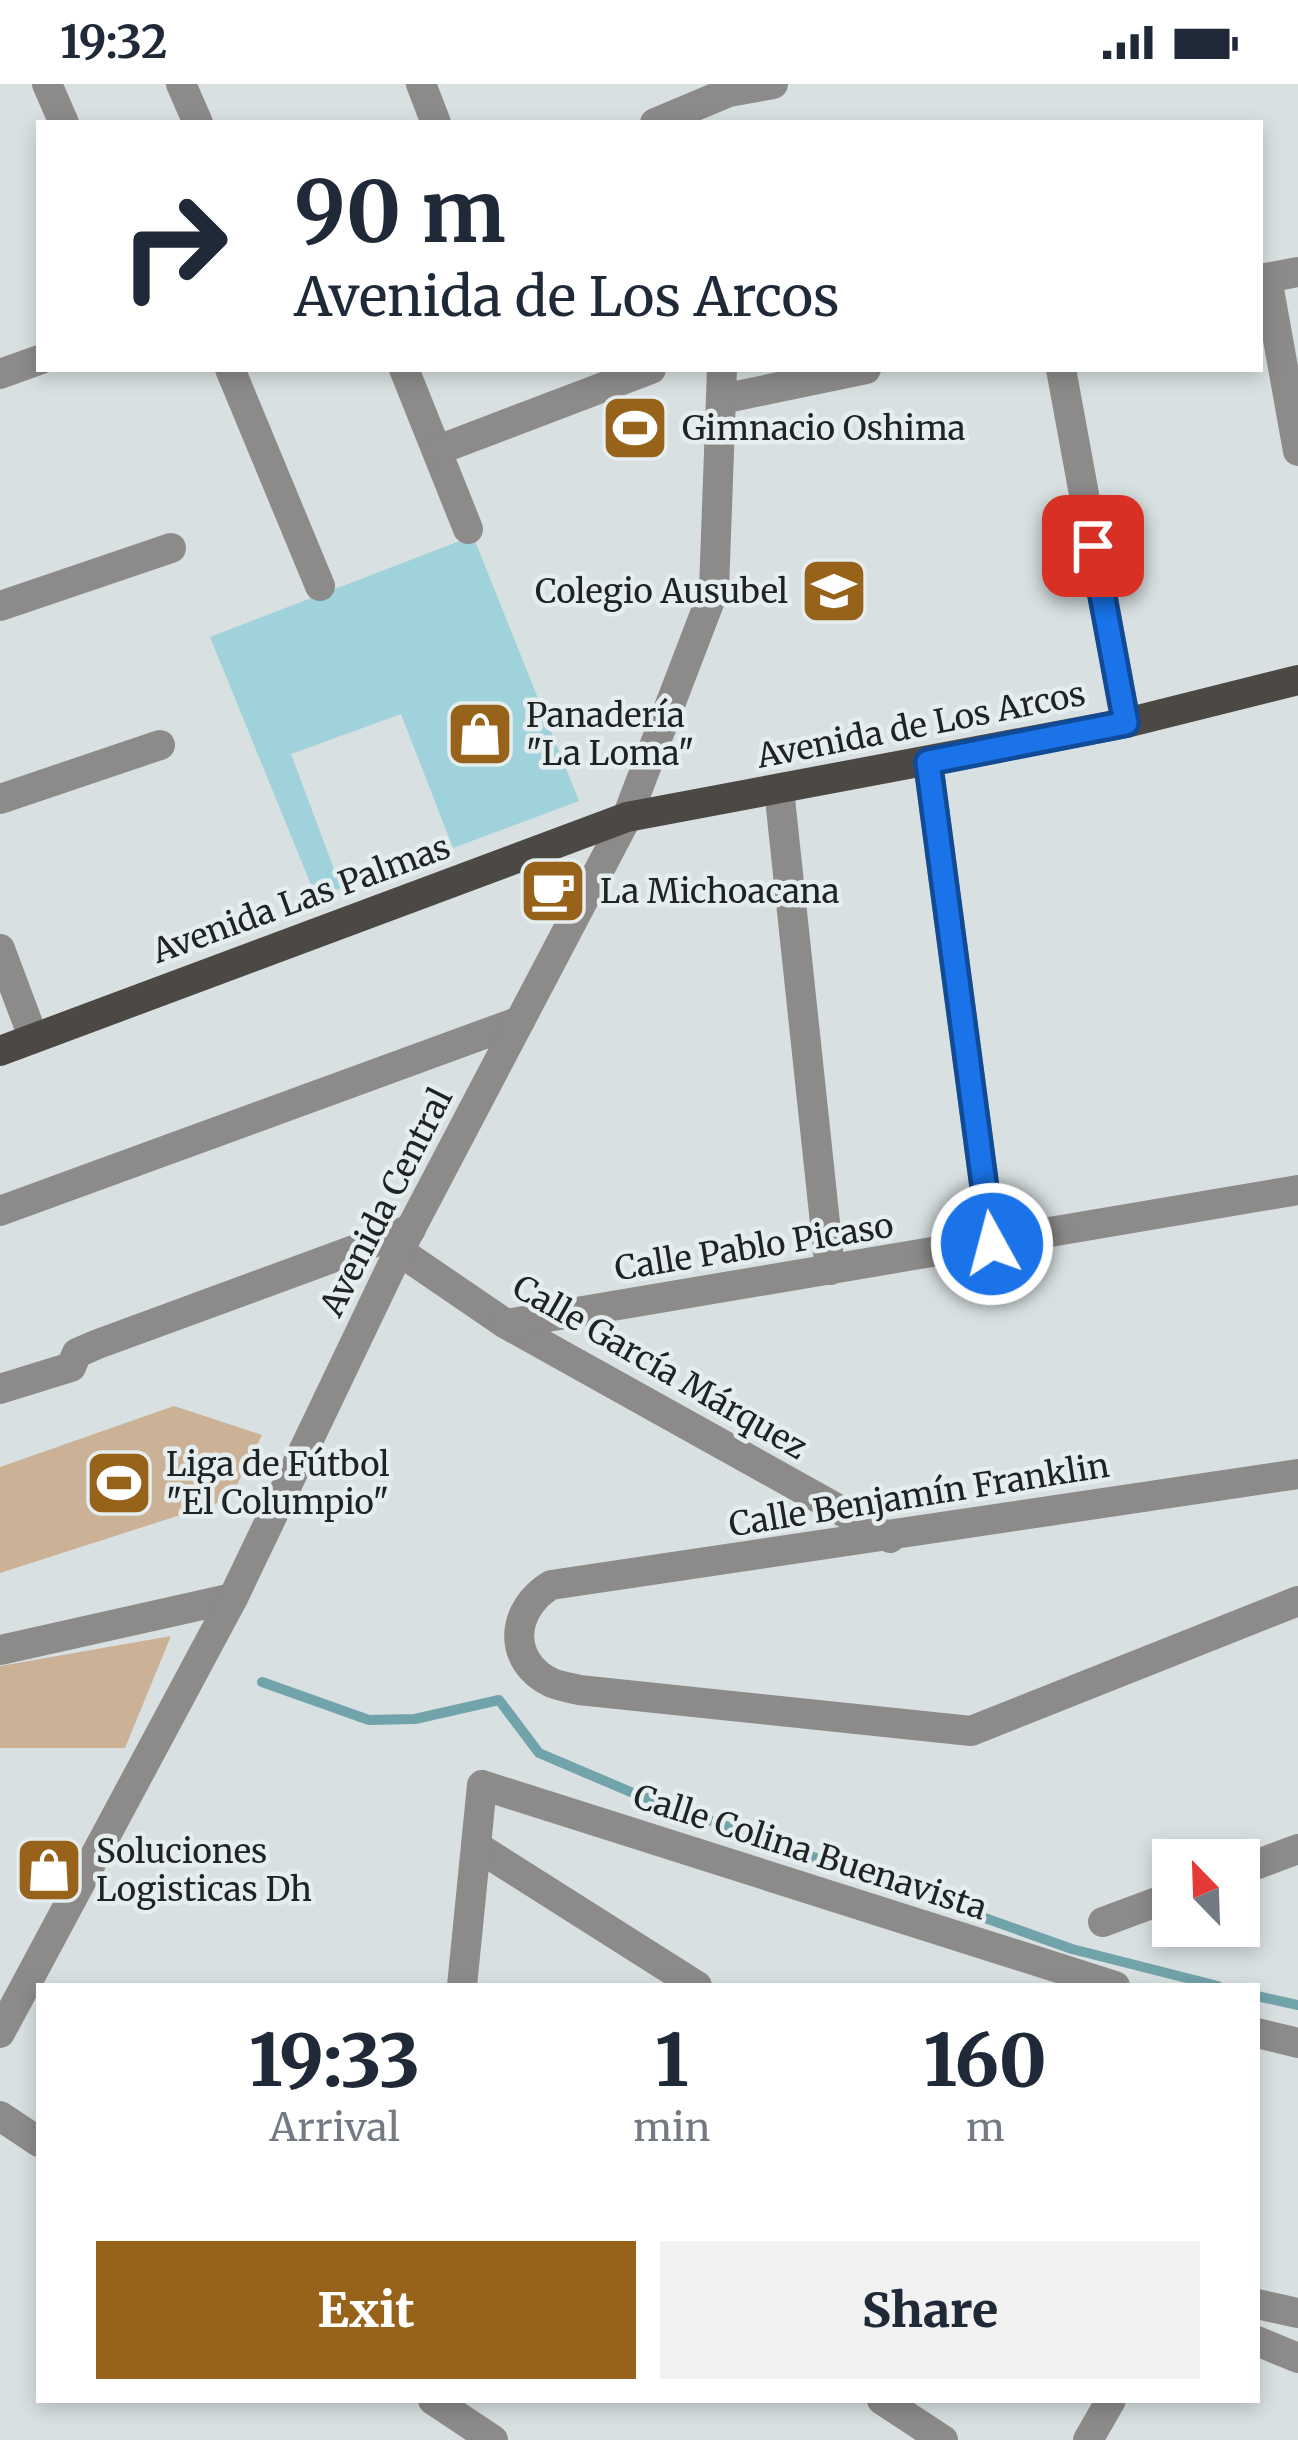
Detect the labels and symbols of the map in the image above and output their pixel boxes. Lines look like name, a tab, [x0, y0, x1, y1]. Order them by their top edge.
sports icon: Gimnacio Oshima	[600, 393, 670, 463]
place label: Gimnacio Oshima	[682, 408, 965, 449]
pin	[1042, 495, 1144, 597]
school or university icon: Colegio Ausubel	[799, 556, 869, 626]
place label: Colegio Ausubel	[535, 571, 788, 612]
street label: Avenida de Los Arcos	[752, 673, 1089, 777]
place label: Panadería "La Loma"	[526, 695, 694, 774]
shop icon: Panadería "La Loma"	[445, 699, 515, 769]
street label: Avenida Las Palmas	[146, 826, 456, 972]
cafe icon: La Michoacana	[518, 856, 588, 926]
place label: La Michoacana	[600, 871, 839, 912]
street label: Avenida Central	[310, 1081, 461, 1324]
position arrow	[929, 1181, 1055, 1307]
street label: Calle Pablo Picaso	[612, 1205, 896, 1289]
street label: Calle García Márquez	[506, 1266, 814, 1468]
place label: Liga de Fútbol "El Columpio"	[166, 1444, 390, 1523]
street label: Calle Benjamín Franklin	[726, 1445, 1112, 1545]
sports icon: Liga de Fútbol "El Columpio"	[84, 1448, 154, 1518]
street label: Calle Colina Buenavista	[628, 1775, 992, 1929]
place label: Soluciones Logisticas Dh	[96, 1831, 312, 1910]
shop icon: Soluciones Logisticas Dh	[14, 1835, 84, 1905]
north arrow	[1152, 1839, 1260, 1947]

